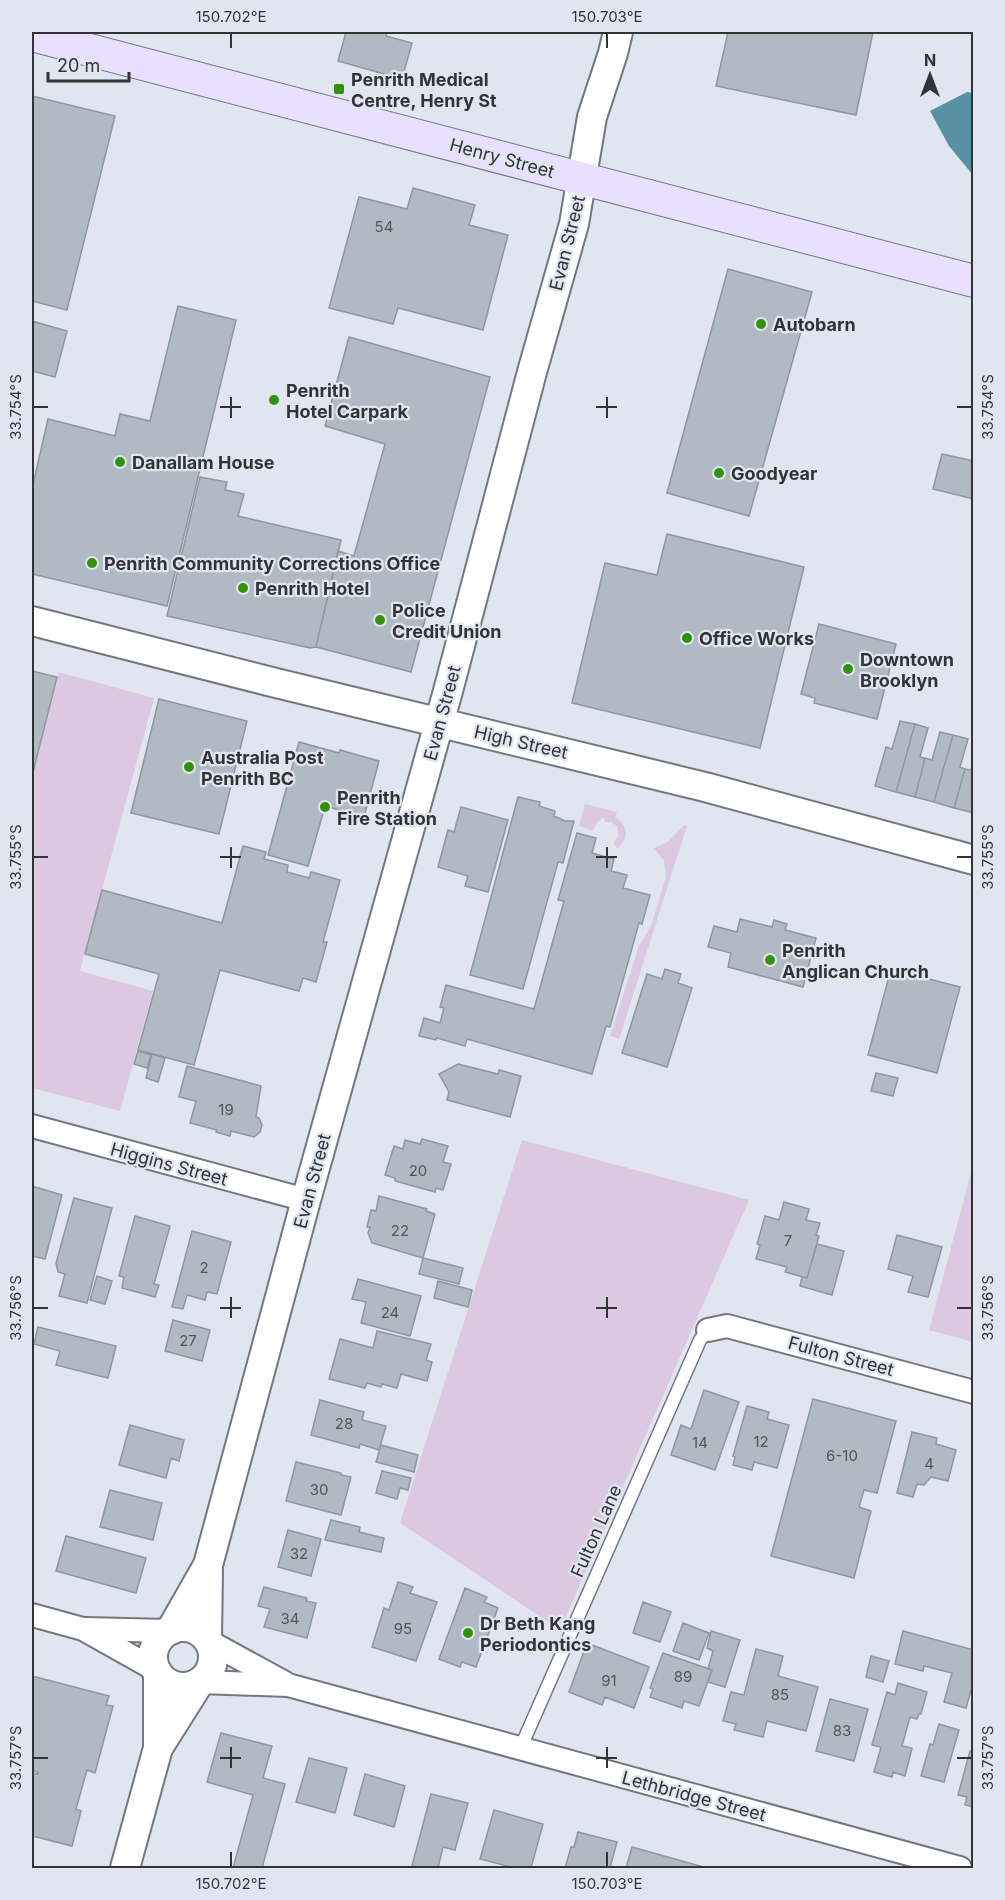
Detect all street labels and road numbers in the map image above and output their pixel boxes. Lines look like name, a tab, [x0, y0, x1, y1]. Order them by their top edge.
street label: Henry Street	[447, 134, 557, 182]
street label: Evan Street	[545, 193, 589, 293]
street label: Evan Street	[419, 663, 465, 763]
street label: High Street	[472, 721, 570, 763]
street label: Evan Street	[289, 1131, 335, 1231]
street label: Higgins Street	[108, 1138, 230, 1190]
street label: Fulton Street	[786, 1332, 896, 1380]
street label: Fulton Lane	[566, 1482, 626, 1580]
street label: Lethbridge Street	[620, 1767, 768, 1825]

